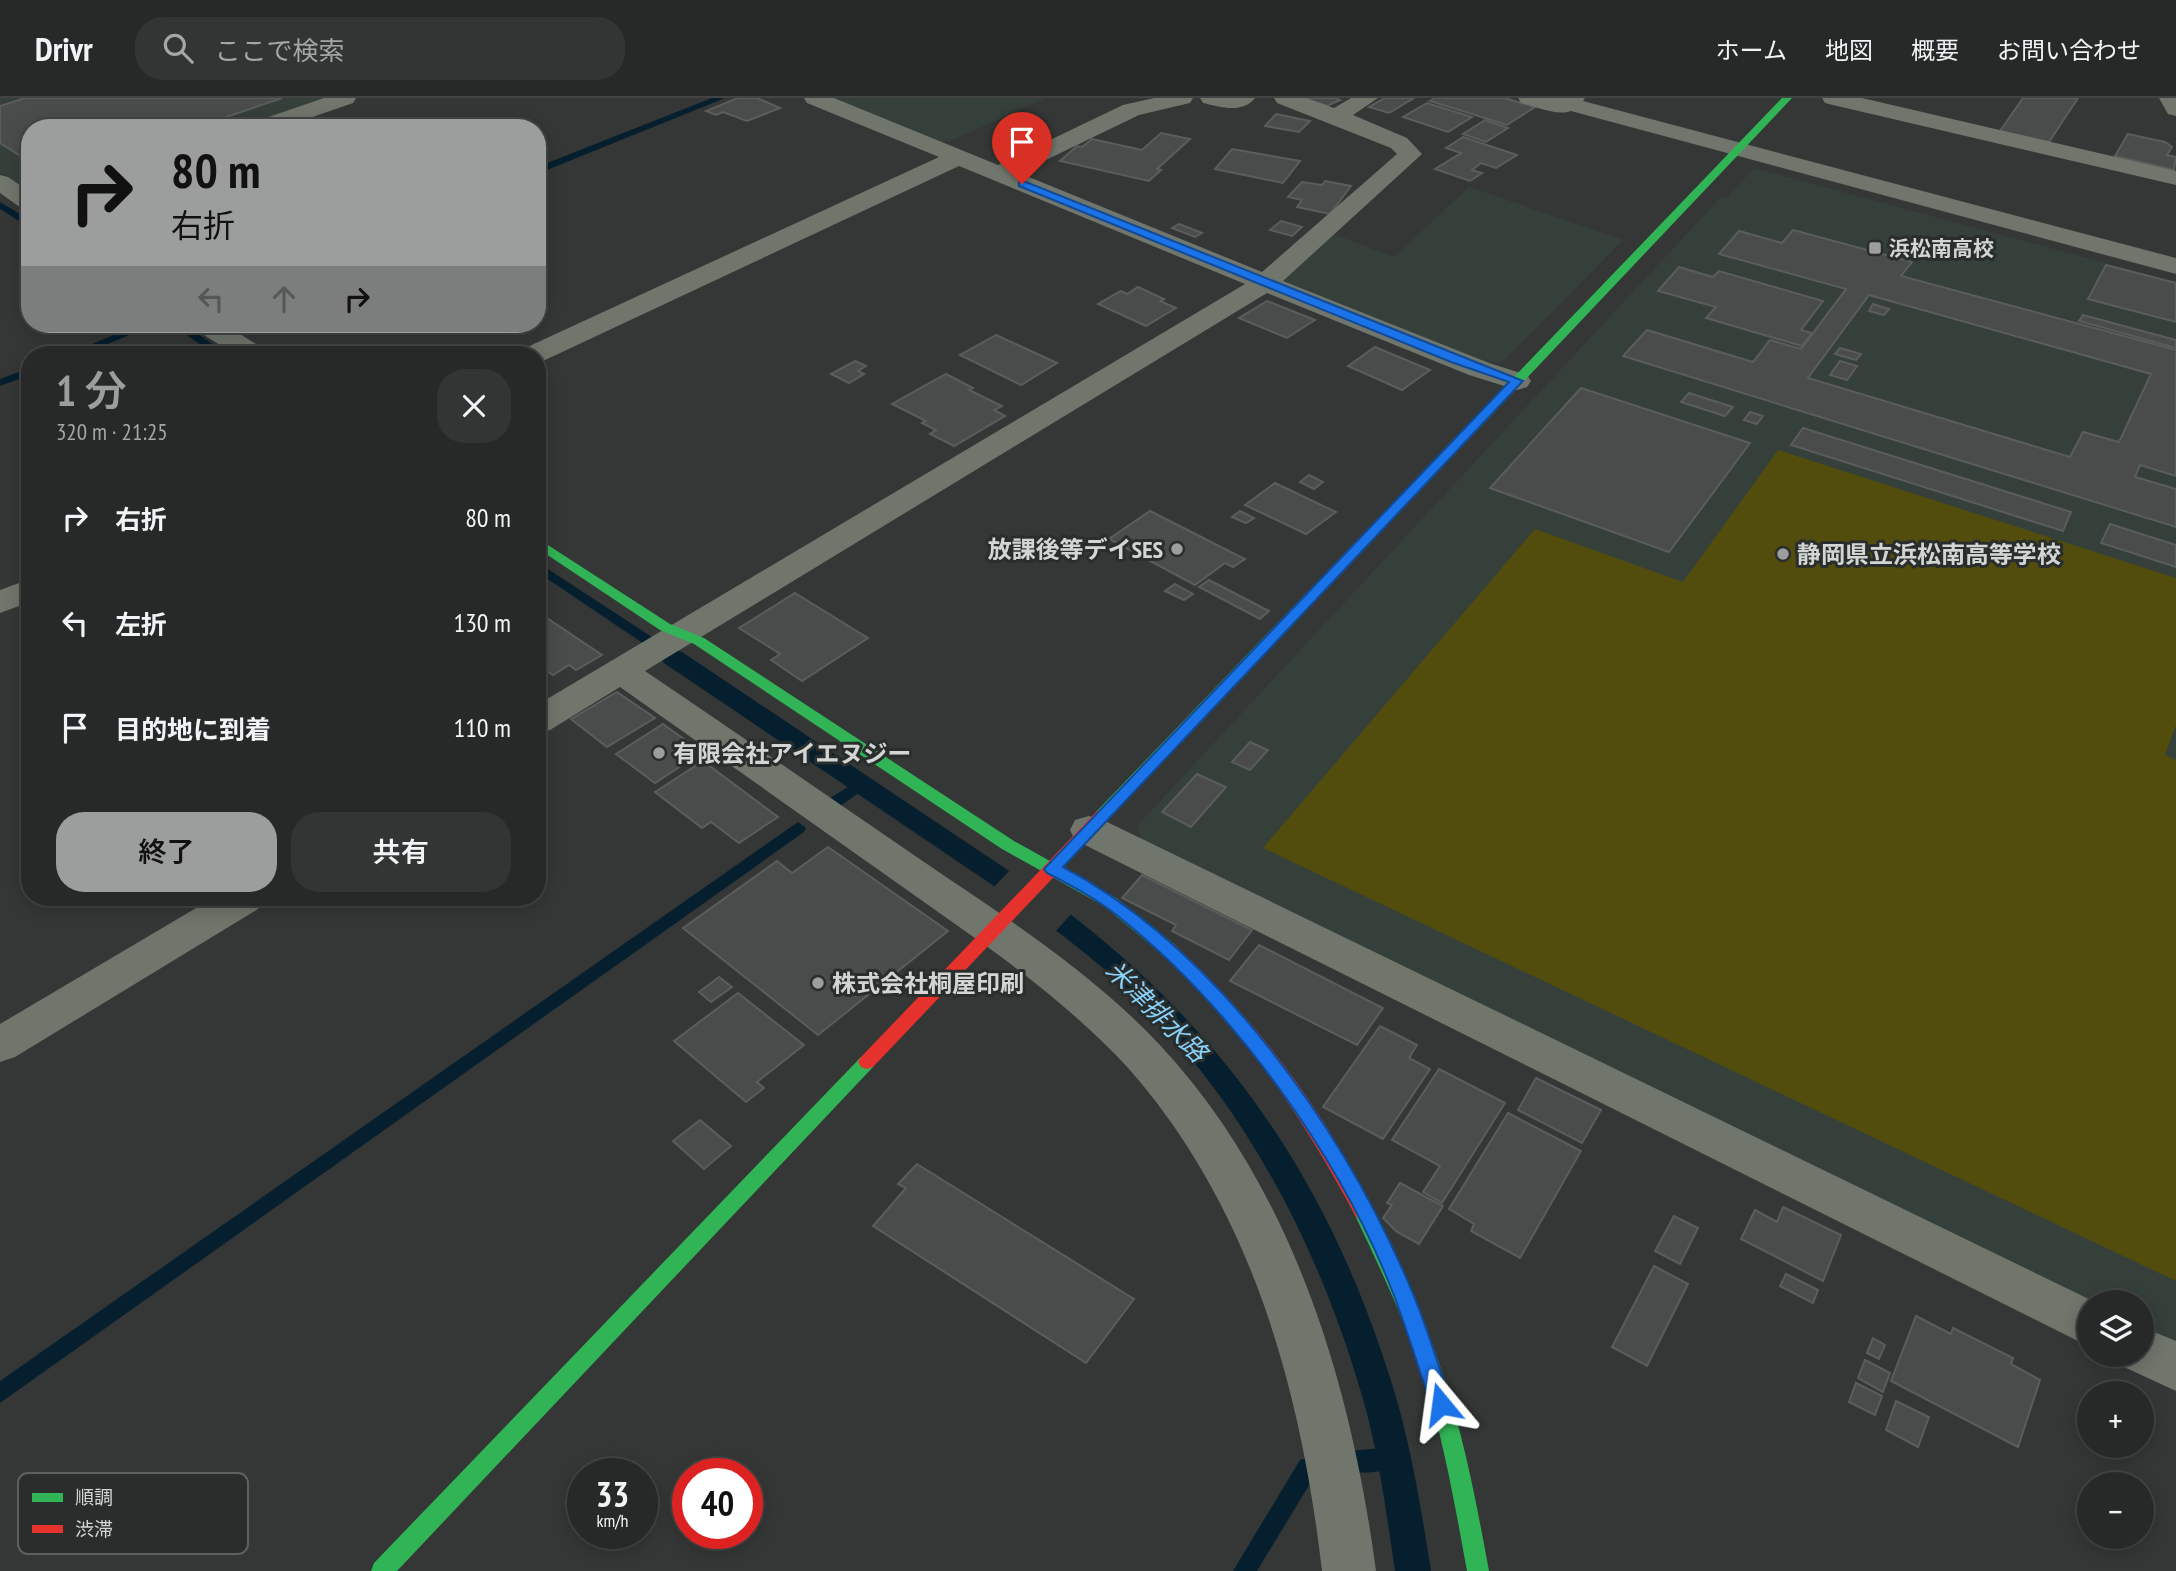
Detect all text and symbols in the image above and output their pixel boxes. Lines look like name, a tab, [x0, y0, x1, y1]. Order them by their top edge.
search box	[135, 17, 625, 80]
text: Drivr	[35, 27, 93, 70]
icon: search	[159, 29, 197, 67]
text: ここで検索	[215, 34, 345, 67]
text: ホーム	[1716, 35, 1787, 66]
text: 地図	[1825, 35, 1873, 66]
text: 概要	[1911, 35, 1959, 66]
text: お問い合わせ	[1997, 35, 2141, 66]
pin	[992, 112, 1052, 184]
icon: arrive	[1003, 123, 1041, 161]
text: 80 m	[171, 138, 260, 202]
icon: right	[56, 147, 147, 238]
text: 右折	[171, 204, 235, 246]
place label: 浜松南高校	[1889, 235, 1994, 262]
marker: 浜松南高校	[1867, 240, 1883, 256]
icon: left	[192, 280, 230, 318]
icon: ahead	[265, 280, 303, 318]
icon: right	[338, 280, 376, 318]
text: 1 分	[56, 363, 127, 418]
button: close	[437, 369, 511, 443]
text: 320 m · 21:25	[56, 417, 168, 446]
icon: right	[56, 499, 94, 537]
text: 80 m	[465, 501, 511, 534]
text: 右折	[115, 503, 167, 536]
place label: 放課後等デイSES	[988, 534, 1163, 565]
place label: 静岡県立浜松南高等学校	[1797, 539, 2061, 570]
marker: 放課後等デイSES	[1169, 541, 1185, 557]
marker: 静岡県立浜松南高等学校	[1775, 546, 1791, 562]
icon: left	[56, 604, 94, 642]
text: 130 m	[453, 606, 511, 639]
text: 左折	[115, 608, 167, 641]
icon: arrive	[56, 709, 94, 747]
text: 110 m	[453, 711, 511, 744]
text: 目的地に到着	[115, 713, 271, 746]
place label: 有限会社アイエヌジー	[673, 738, 912, 769]
marker: 有限会社アイエヌジー	[651, 745, 667, 761]
button: 終了	[56, 812, 277, 892]
button: 共有	[291, 812, 511, 892]
water label: 米津排水路	[1099, 953, 1216, 1070]
place label: 株式会社桐屋印刷	[832, 968, 1024, 999]
marker: 株式会社桐屋印刷	[810, 975, 826, 991]
map controls	[2077, 1290, 2154, 1549]
button: layers	[2077, 1290, 2154, 1367]
position arrow	[1404, 1367, 1478, 1441]
button: +	[2077, 1381, 2154, 1458]
speed limit sign: 40	[672, 1458, 763, 1549]
text: 33	[596, 1471, 629, 1517]
button: −	[2077, 1472, 2154, 1549]
legend	[18, 1473, 248, 1554]
text: 順調	[75, 1485, 113, 1509]
text: km/h	[597, 1509, 628, 1532]
text: 渋滞	[75, 1517, 113, 1541]

